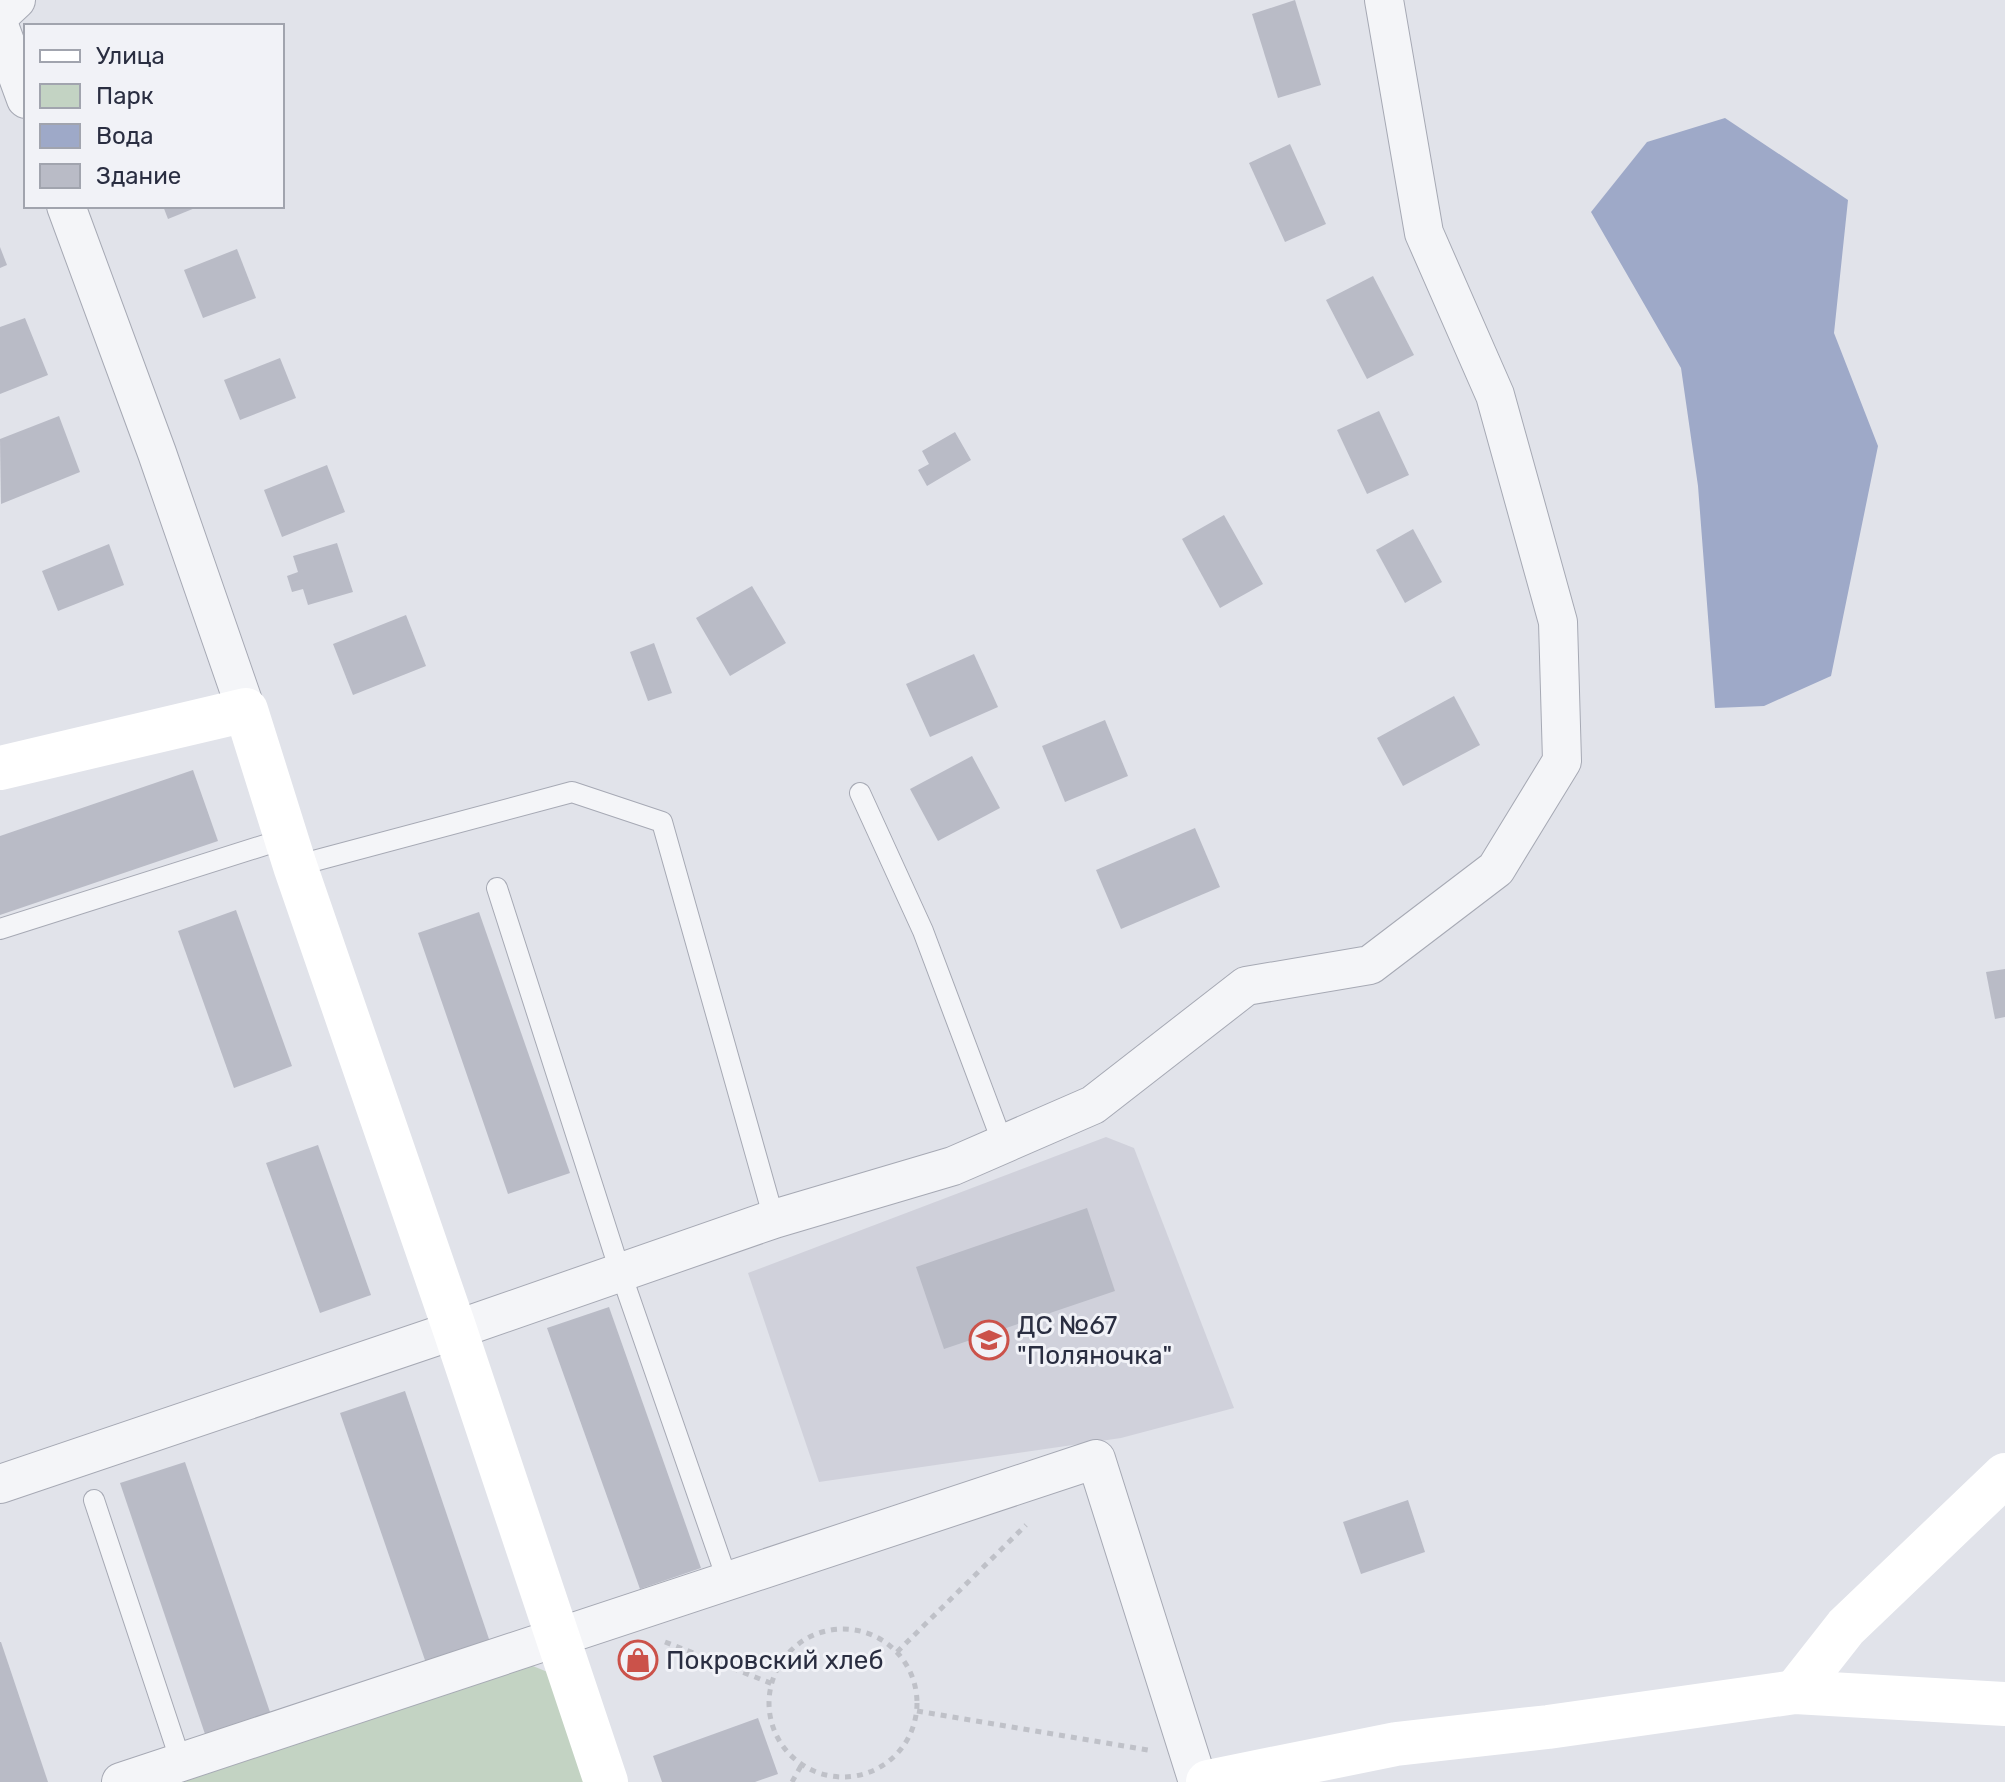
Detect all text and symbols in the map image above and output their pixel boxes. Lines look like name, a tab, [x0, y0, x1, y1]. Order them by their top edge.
legend	[24, 24, 284, 208]
text: Улица	[96, 42, 165, 70]
text: Парк	[96, 82, 154, 110]
text: Вода	[96, 122, 153, 150]
text: Здание	[96, 162, 181, 190]
place label: ДС №67 "Поляночка"	[1017, 1310, 1172, 1371]
school or university icon: ДС №67 "Поляночка"	[968, 1319, 1010, 1361]
shop icon: Покровский хлеб	[617, 1639, 659, 1681]
place label: Покровский хлеб	[666, 1645, 884, 1676]

